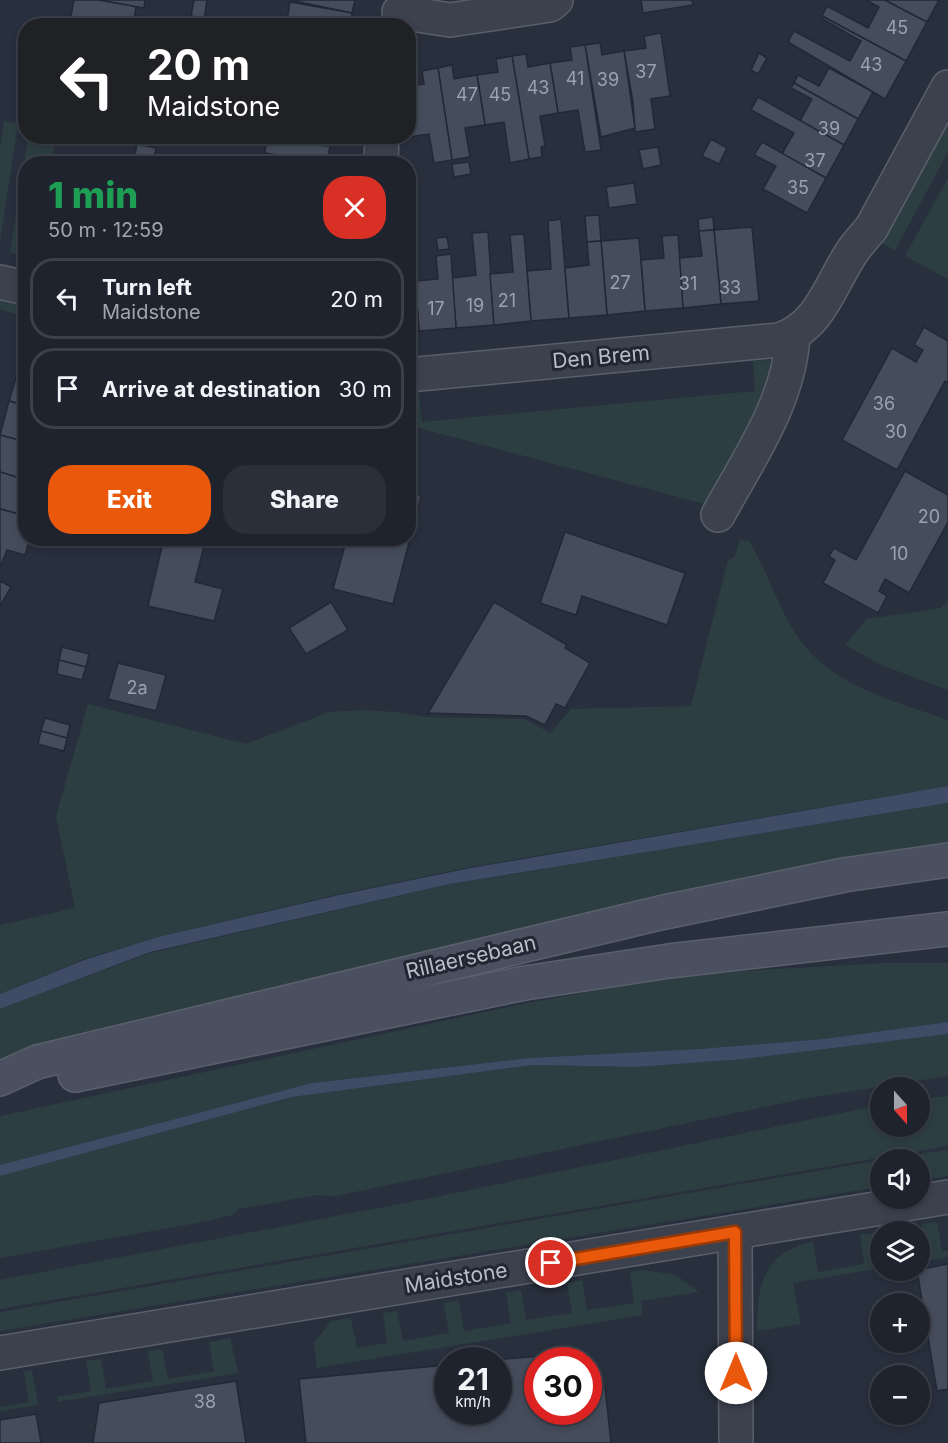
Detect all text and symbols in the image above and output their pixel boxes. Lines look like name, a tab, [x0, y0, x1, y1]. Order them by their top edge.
house number: 45	[886, 17, 908, 38]
text: 20 m	[147, 39, 250, 90]
icon: left	[48, 42, 126, 120]
house number: 43	[860, 54, 882, 75]
house number: 37	[635, 61, 657, 82]
house number: 41	[566, 68, 584, 89]
house number: 39	[597, 69, 619, 90]
house number: 43	[527, 77, 549, 98]
house number: 47	[456, 84, 478, 105]
house number: 45	[489, 84, 511, 105]
text: Maidstone	[147, 90, 280, 123]
house number: 39	[818, 118, 840, 139]
house number: 37	[804, 150, 826, 171]
text: 1 min	[48, 173, 138, 217]
button: close	[323, 176, 386, 239]
house number: 35	[787, 177, 809, 198]
text: 50 m · 12:59	[48, 218, 164, 242]
house number: 27	[609, 272, 631, 293]
house number: 31	[679, 273, 697, 294]
text: Turn left	[102, 274, 192, 300]
house number: 33	[719, 277, 741, 298]
icon: left	[51, 282, 84, 315]
text: 20 m	[330, 286, 383, 312]
house number: 21	[498, 290, 516, 311]
house number: 19	[466, 295, 484, 316]
house number: 17	[427, 298, 445, 319]
text: Maidstone	[102, 300, 201, 324]
street label: Den Brem	[551, 340, 651, 373]
icon: arrive	[51, 372, 84, 405]
text: Arrive at destination	[102, 376, 321, 402]
text: 30 m	[339, 376, 392, 402]
house number: 36	[873, 393, 895, 414]
house number: 30	[885, 421, 907, 442]
button: Exit	[48, 465, 211, 534]
button: Share	[223, 465, 386, 534]
house number: 20	[918, 506, 940, 527]
house number: 10	[890, 543, 908, 564]
house number: 2a	[126, 677, 148, 698]
street label: Rillaersebaan	[403, 929, 539, 984]
north arrow	[870, 1077, 930, 1137]
map controls	[870, 1077, 930, 1425]
button: sound	[870, 1149, 930, 1209]
button: layers	[870, 1221, 930, 1281]
pin	[525, 1237, 576, 1288]
icon: arrive	[534, 1246, 567, 1279]
street label: Maidstone	[403, 1257, 509, 1298]
button: +	[870, 1293, 930, 1353]
position arrow	[704, 1341, 768, 1405]
speed limit sign: 30	[524, 1347, 602, 1425]
text: 21	[457, 1361, 489, 1397]
button: −	[870, 1365, 930, 1425]
house number: 38	[194, 1391, 216, 1412]
text: km/h	[455, 1392, 491, 1411]

